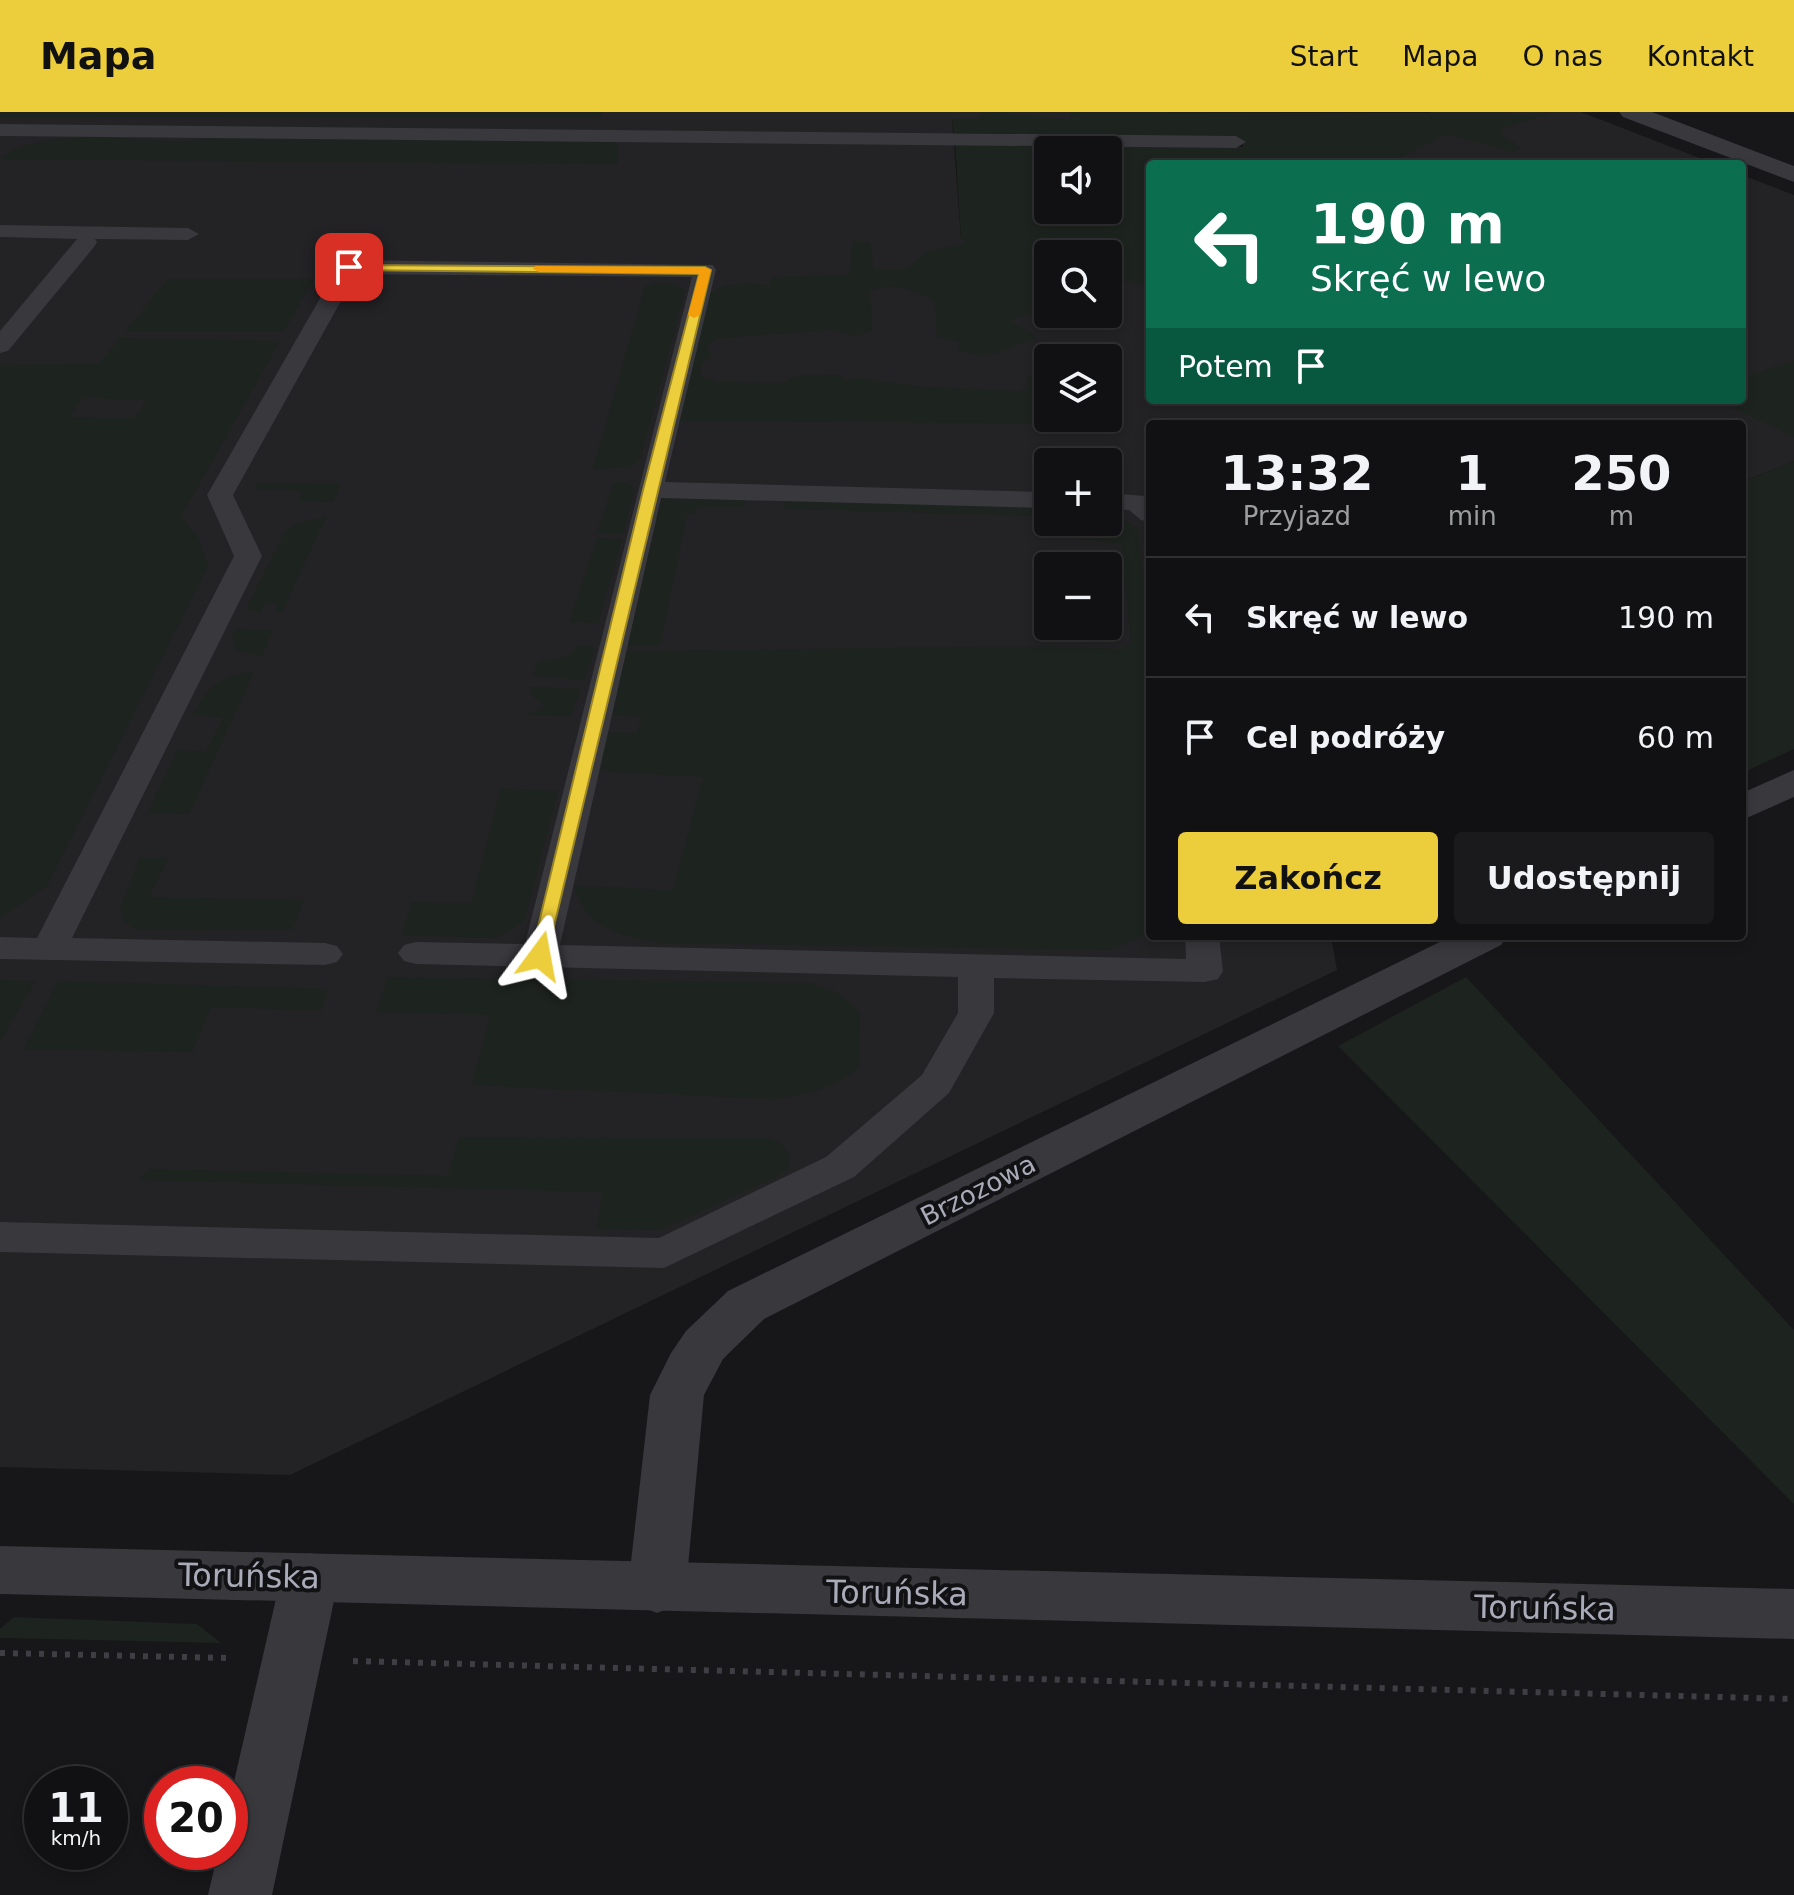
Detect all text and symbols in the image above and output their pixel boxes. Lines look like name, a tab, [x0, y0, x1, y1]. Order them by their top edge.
text: Mapa	[40, 34, 156, 78]
text: Start	[1290, 40, 1358, 73]
text: Mapa	[1402, 40, 1478, 73]
text: O nas	[1522, 40, 1603, 73]
text: Kontakt	[1647, 40, 1754, 73]
map controls	[1034, 136, 1122, 640]
button: sound	[1034, 136, 1122, 224]
text: 190 m	[1310, 191, 1505, 256]
icon: left	[1178, 192, 1282, 296]
pin	[315, 233, 383, 301]
button: search	[1034, 240, 1122, 328]
icon: arrive	[327, 245, 371, 289]
text: Skręć w lewo	[1310, 258, 1546, 299]
button: layers	[1034, 344, 1122, 432]
icon: arrive	[1289, 344, 1333, 388]
text: Potem	[1178, 349, 1273, 384]
text: 13:32	[1220, 445, 1373, 501]
text: 1	[1456, 445, 1489, 501]
text: 250	[1571, 445, 1671, 501]
button: +	[1034, 448, 1122, 536]
text: Przyjazd	[1243, 501, 1351, 531]
text: min	[1448, 501, 1497, 531]
text: m	[1609, 501, 1634, 531]
button: −	[1034, 552, 1122, 640]
icon: left	[1178, 595, 1222, 639]
text: Skręć w lewo	[1246, 600, 1468, 635]
text: 190 m	[1618, 600, 1714, 635]
icon: arrive	[1178, 715, 1222, 759]
text: Cel podróży	[1246, 720, 1445, 755]
text: 60 m	[1637, 720, 1714, 755]
button: Zakończ	[1178, 832, 1438, 924]
button: Udostępnij	[1454, 832, 1714, 924]
position arrow	[498, 914, 582, 998]
street label: Brzozowa	[916, 1148, 1040, 1232]
street label: Toruńska	[177, 1556, 320, 1596]
street label: Toruńska	[825, 1573, 968, 1613]
street label: Toruńska	[1473, 1588, 1616, 1628]
speed limit sign: 20	[144, 1766, 248, 1870]
text: 11	[48, 1785, 104, 1831]
text: km/h	[51, 1826, 101, 1850]

